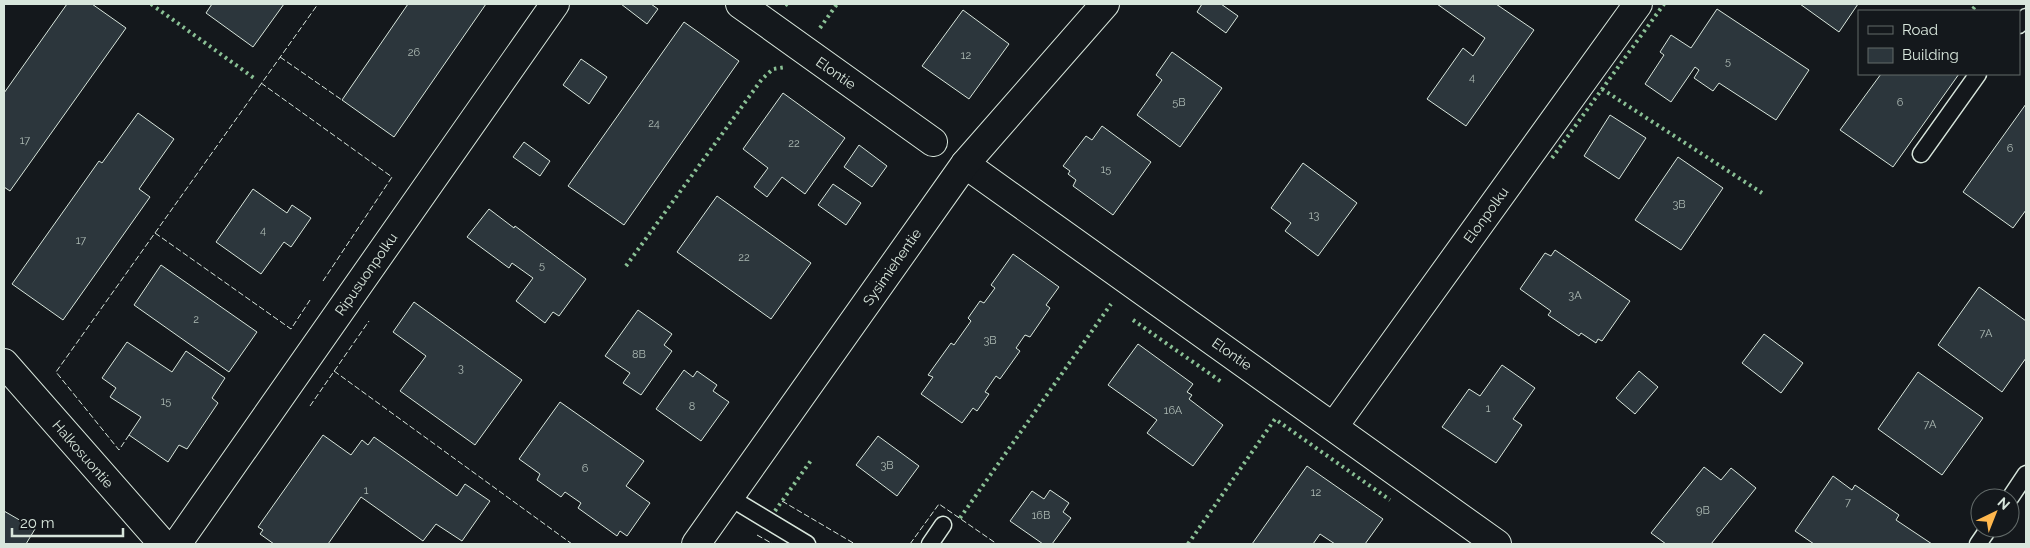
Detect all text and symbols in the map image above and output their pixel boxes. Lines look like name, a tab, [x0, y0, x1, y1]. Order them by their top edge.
legend	[1858, 10, 2020, 75]
text: Road	[1902, 21, 1938, 39]
house number: 26	[408, 46, 421, 59]
text: Building	[1902, 46, 1959, 64]
house number: 12	[961, 49, 971, 62]
street label: Elontie	[813, 54, 859, 92]
house number: 5	[1725, 55, 1731, 68]
house number: 4	[1469, 71, 1475, 84]
house number: 5B	[1172, 96, 1186, 109]
house number: 6	[1897, 96, 1904, 109]
house number: 24	[648, 117, 660, 130]
house number: 17	[20, 134, 30, 147]
house number: 22	[788, 137, 800, 150]
house number: 6	[2007, 142, 2014, 155]
house number: 15	[1101, 163, 1111, 176]
street label: Elonpolku	[1460, 184, 1512, 246]
house number: 3B	[1672, 198, 1686, 211]
house number: 13	[1309, 209, 1319, 222]
house number: 4	[260, 224, 266, 237]
street label: Sysimiehentie	[860, 226, 924, 308]
street label: Ripusuonpolku	[332, 230, 400, 318]
house number: 17	[76, 234, 86, 247]
house number: 22	[738, 251, 750, 264]
house number: 5	[539, 259, 545, 272]
house number: 3A	[1568, 289, 1582, 302]
house number: 2	[193, 313, 199, 326]
house number: 7A	[1980, 327, 1993, 340]
house number: 3B	[983, 334, 997, 347]
street label: Elontie	[1209, 335, 1255, 373]
house number: 8B	[632, 348, 646, 361]
house number: 3	[458, 362, 464, 375]
house number: 15	[161, 395, 171, 408]
house number: 8	[689, 400, 695, 413]
house number: 1	[1486, 402, 1491, 415]
house number: 16A	[1164, 404, 1183, 417]
street label: Halkosuontie	[49, 417, 117, 491]
house number: 7A	[1924, 418, 1937, 431]
house number: 3B	[880, 459, 894, 472]
house number: 6	[582, 462, 589, 475]
house number: 1	[364, 484, 369, 497]
house number: 12	[1311, 486, 1321, 499]
north arrow	[1970, 488, 2020, 538]
text: N	[1995, 494, 2013, 513]
house number: 7	[1845, 496, 1851, 509]
house number: 9B	[1696, 504, 1710, 517]
scale bar	[12, 506, 124, 538]
house number: 16B	[1032, 509, 1050, 522]
text: 20 m	[20, 514, 55, 532]

